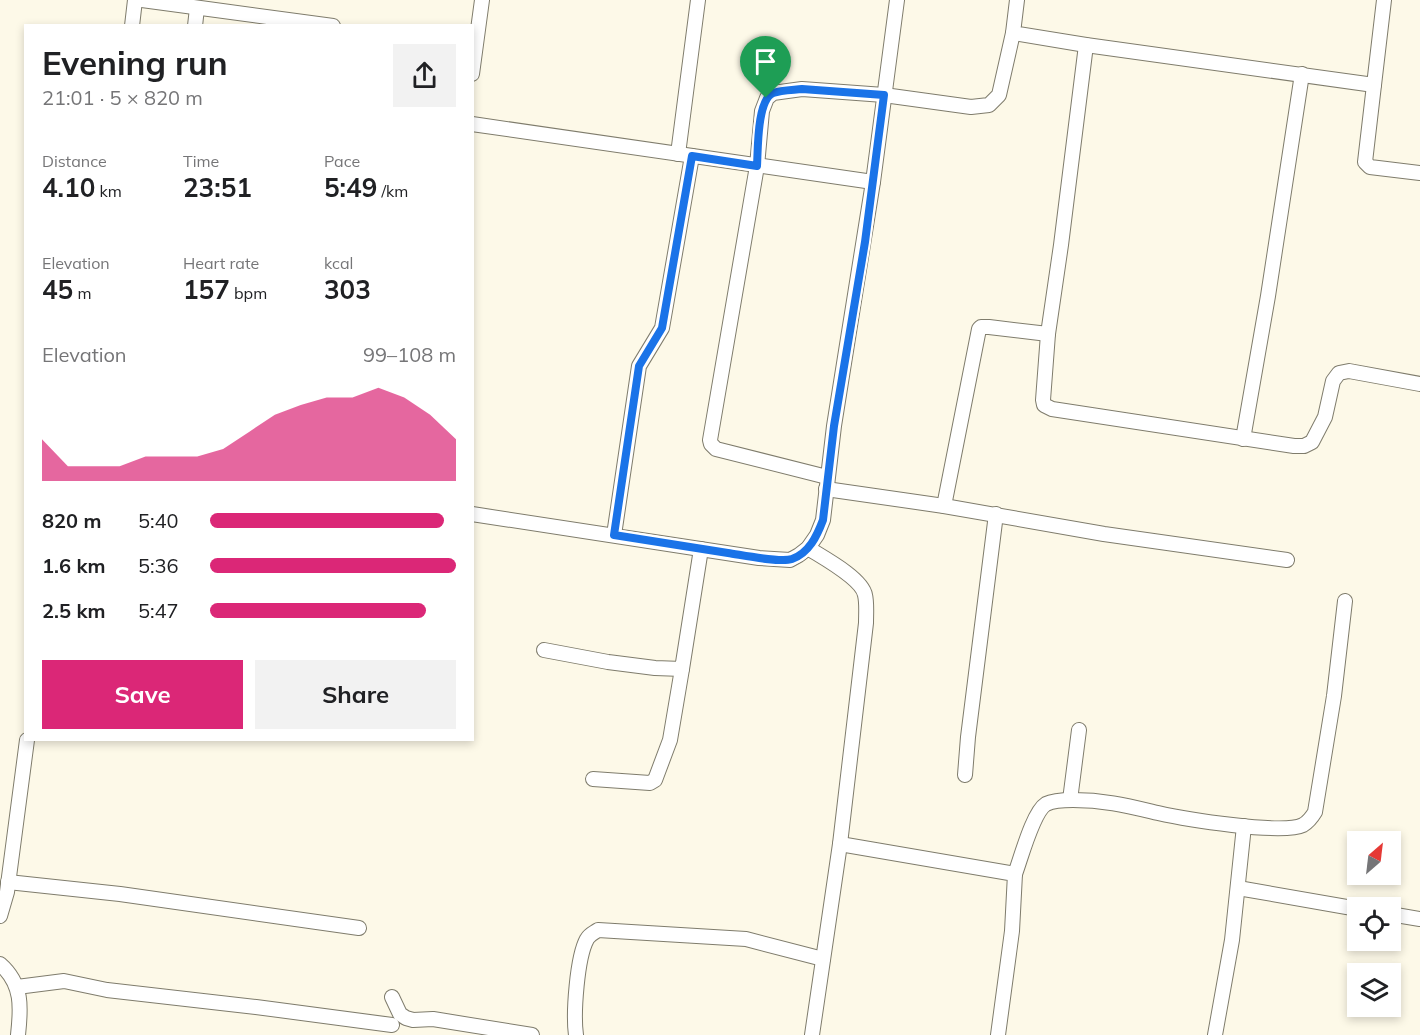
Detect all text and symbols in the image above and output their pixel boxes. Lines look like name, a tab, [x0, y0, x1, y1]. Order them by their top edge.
pin	[740, 36, 791, 98]
text: Evening run	[42, 42, 228, 83]
button: share	[393, 44, 456, 107]
icon: arrive	[749, 45, 782, 78]
text: 21:01 · 5 × 820 m	[42, 85, 203, 110]
text: Distance	[42, 151, 107, 171]
text: Time	[183, 151, 219, 171]
text: Pace	[324, 151, 360, 171]
text: 4.10	[42, 171, 95, 204]
text: 23:51	[183, 171, 252, 204]
text: 5:49	[324, 171, 377, 204]
text: km	[95, 181, 122, 201]
text: /km	[377, 181, 408, 201]
text: Elevation	[42, 253, 110, 273]
text: Heart rate	[183, 253, 259, 273]
text: kcal	[324, 253, 353, 273]
text: 45	[42, 273, 73, 306]
text: 157	[183, 273, 230, 306]
text: 303	[324, 273, 371, 306]
text: m	[73, 283, 91, 303]
text: bpm	[230, 283, 267, 303]
text: Elevation	[42, 342, 127, 367]
text: 99–108 m	[363, 342, 456, 367]
text: 820 m	[42, 508, 101, 533]
text: 5:40	[138, 508, 179, 533]
text: 1.6 km	[42, 553, 105, 578]
text: 5:36	[138, 553, 179, 578]
text: 2.5 km	[42, 598, 105, 623]
text: 5:47	[138, 598, 179, 623]
button: Save	[42, 660, 243, 729]
button: Share	[255, 660, 456, 729]
north arrow	[1347, 831, 1401, 885]
map controls	[1347, 831, 1401, 1017]
button: locate	[1347, 897, 1401, 951]
button: layers	[1347, 963, 1401, 1017]

